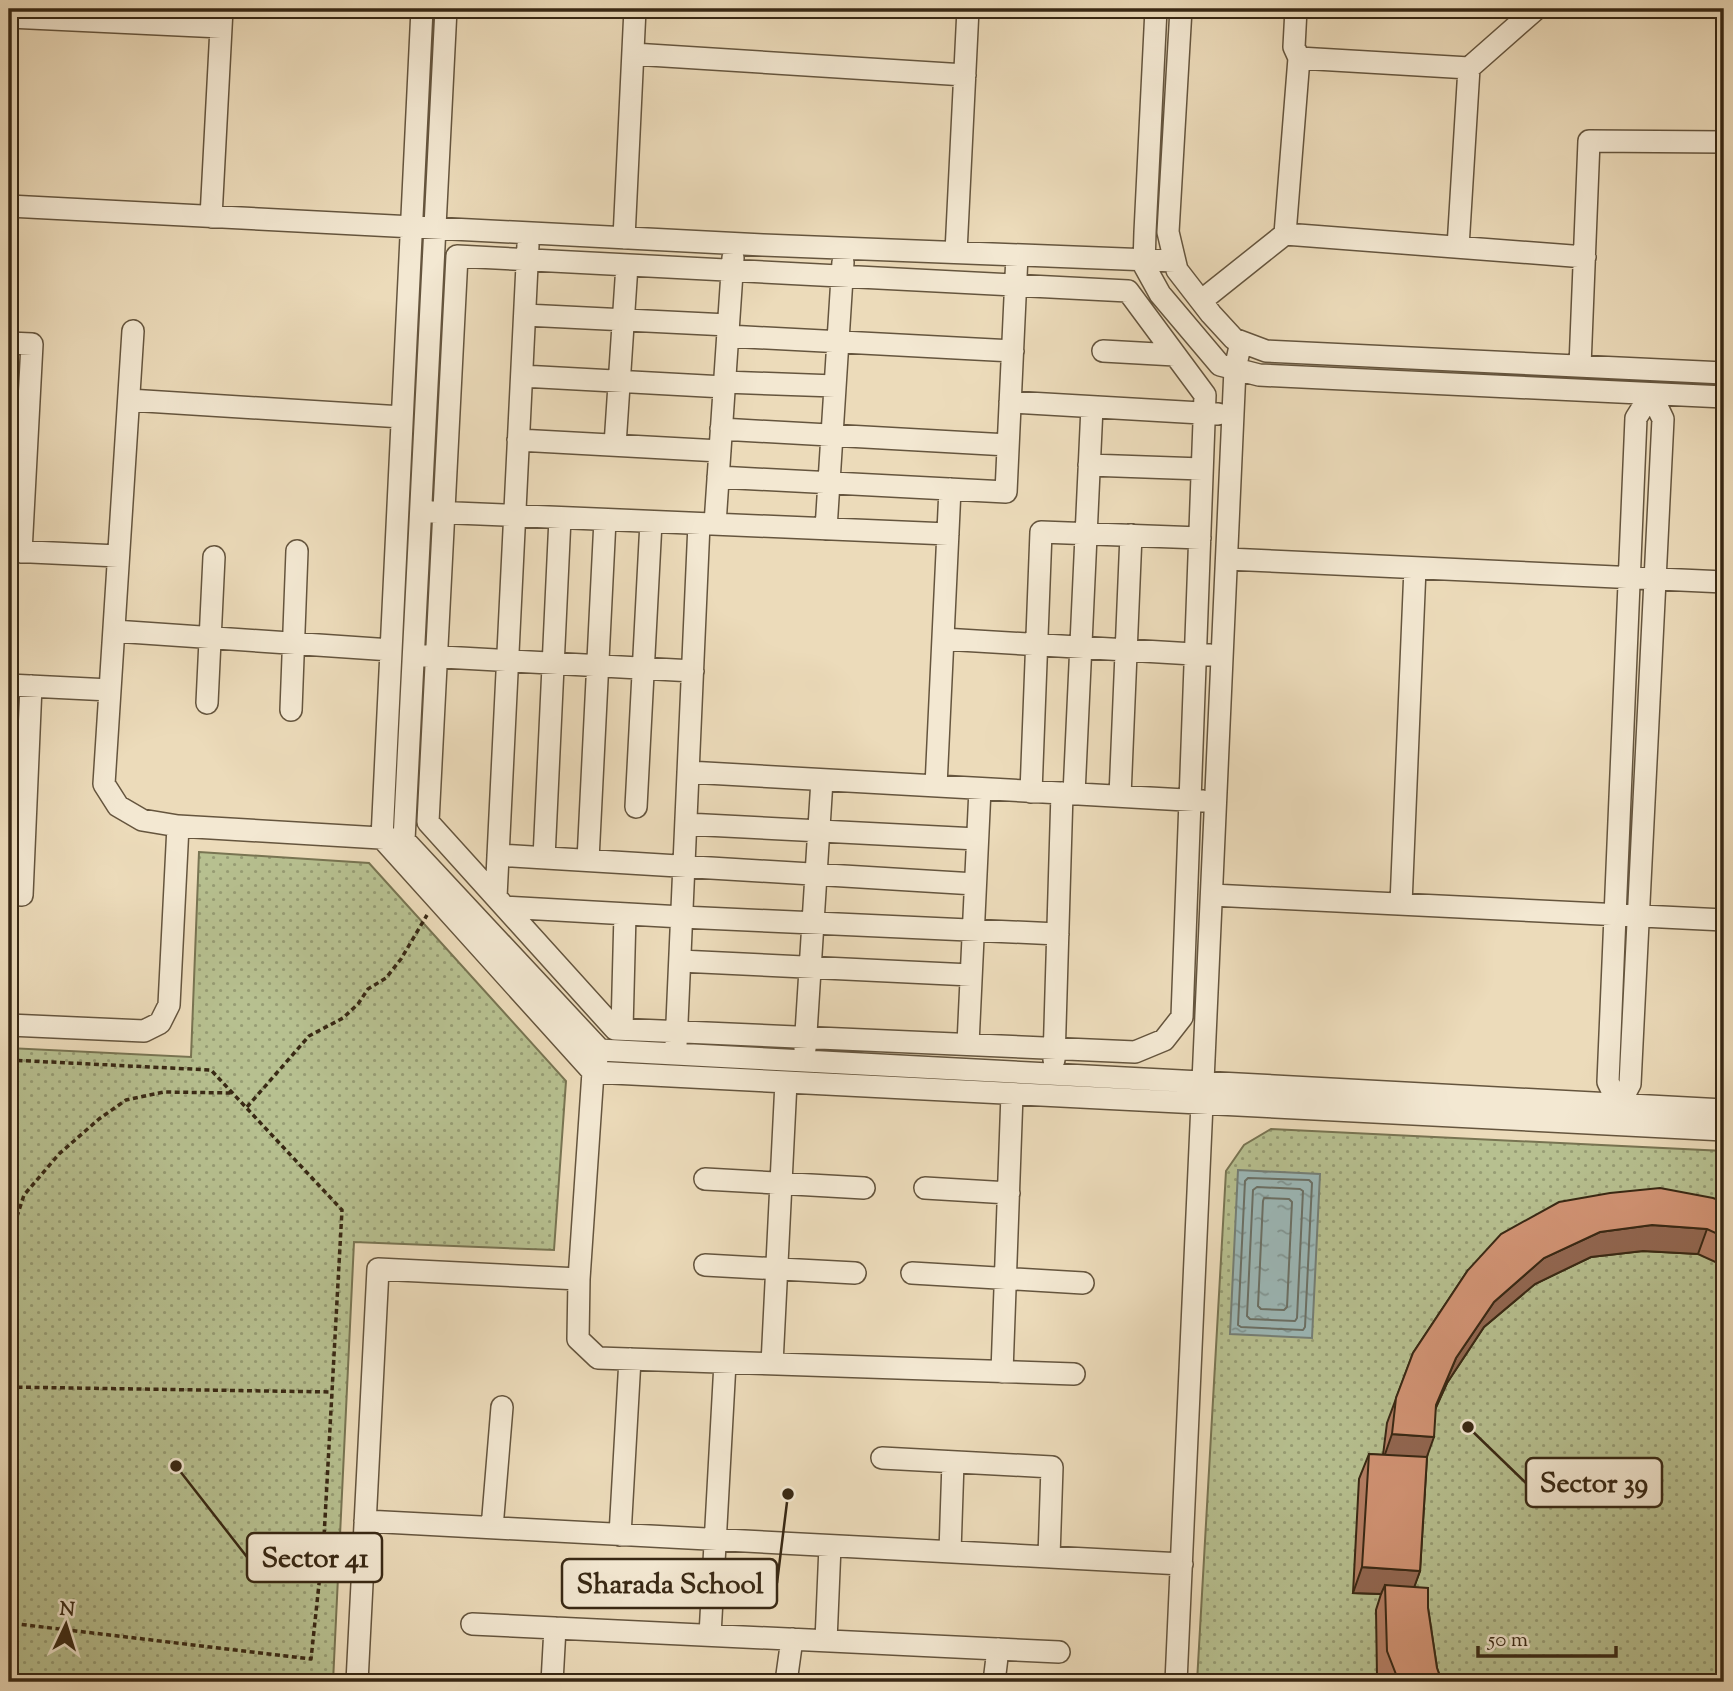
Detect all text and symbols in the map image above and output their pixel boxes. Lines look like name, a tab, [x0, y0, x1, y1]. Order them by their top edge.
callout: Sector 39	[1526, 1458, 1662, 1507]
text: Sector 39	[1540, 1465, 1648, 1505]
callout: Sector 41	[247, 1533, 382, 1582]
text: Sector 41	[261, 1540, 369, 1580]
callout: Sharada School	[562, 1559, 777, 1608]
text: Sharada School	[576, 1566, 764, 1606]
north arrow	[32, 1590, 102, 1660]
text: N	[59, 1597, 76, 1625]
scale bar	[1478, 1614, 1616, 1658]
text: 50 m	[1487, 1626, 1528, 1656]

